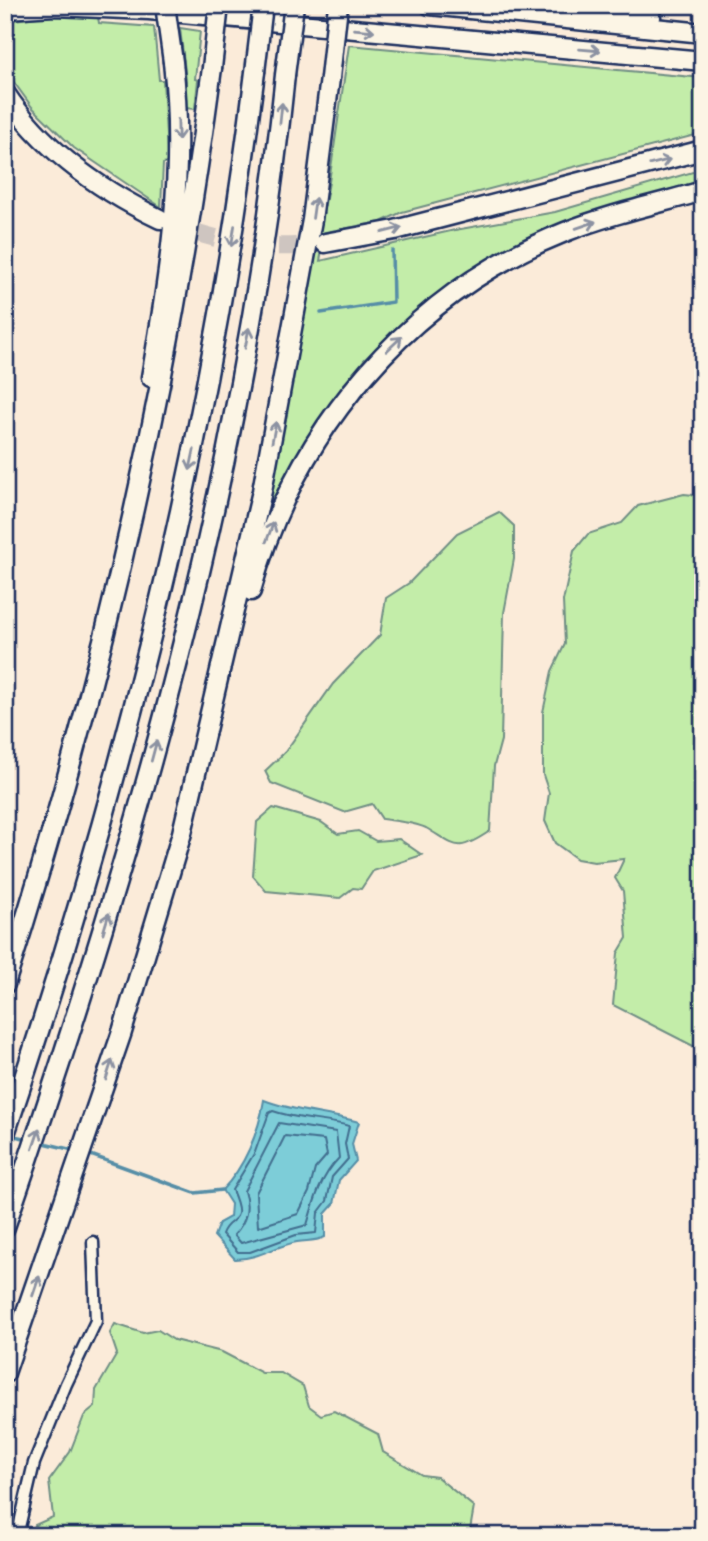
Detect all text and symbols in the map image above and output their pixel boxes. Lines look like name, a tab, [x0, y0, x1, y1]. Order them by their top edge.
one-way arrow	[352, 23, 375, 36]
one-way arrow	[578, 44, 601, 57]
one-way arrow	[275, 102, 288, 125]
one-way arrow	[172, 119, 185, 142]
one-way arrow	[648, 155, 670, 168]
one-way arrow	[308, 197, 321, 220]
one-way arrow	[574, 218, 596, 230]
one-way arrow	[380, 223, 403, 237]
one-way arrow	[226, 224, 239, 247]
one-way arrow	[241, 327, 254, 350]
one-way arrow	[385, 335, 402, 352]
one-way arrow	[268, 421, 281, 444]
one-way arrow	[185, 448, 199, 471]
one-way arrow	[264, 522, 277, 544]
one-way arrow	[149, 740, 162, 762]
one-way arrow	[101, 912, 114, 934]
one-way arrow	[104, 1060, 116, 1082]
one-way arrow	[30, 1128, 43, 1150]
one-way arrow	[31, 1275, 43, 1297]

